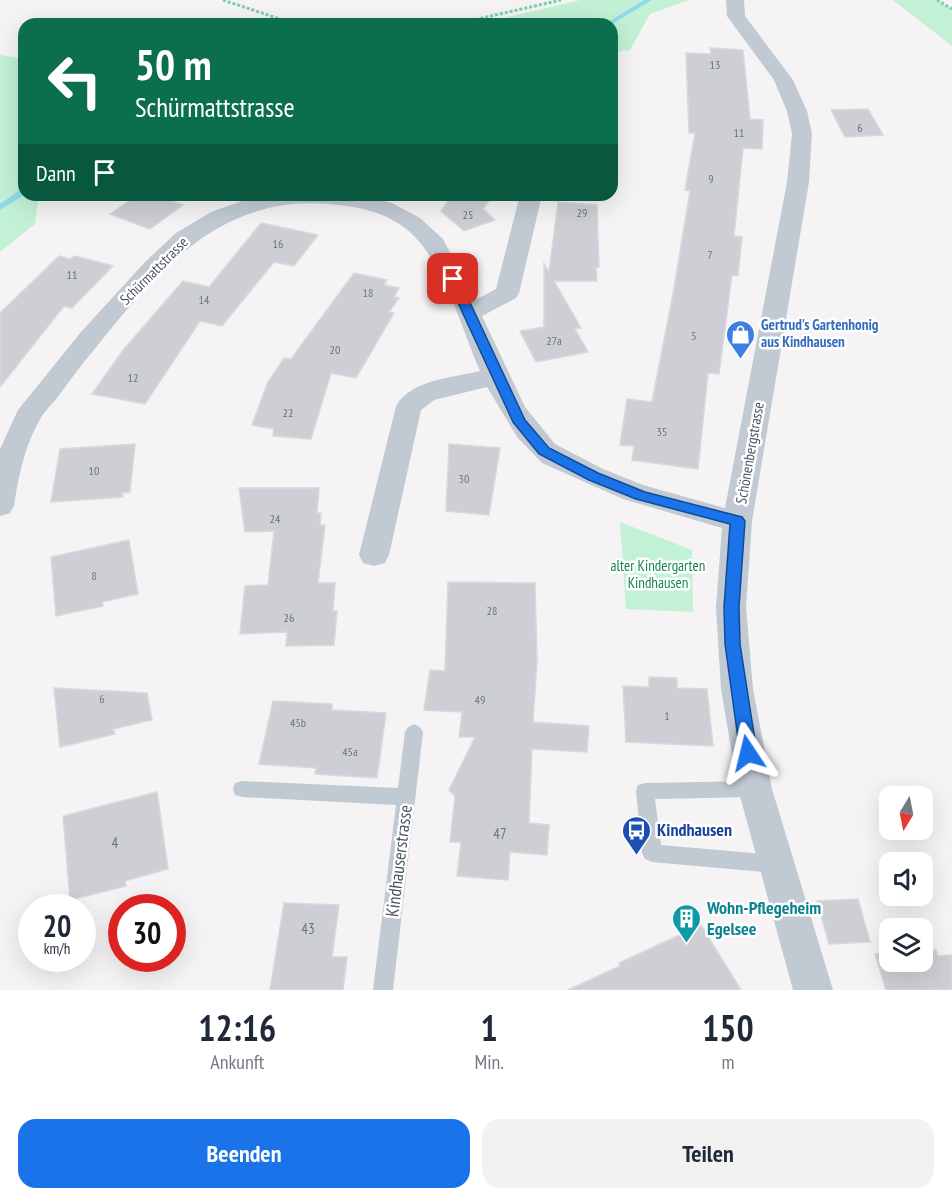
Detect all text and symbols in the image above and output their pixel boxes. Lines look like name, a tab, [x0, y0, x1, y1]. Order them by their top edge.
text: 50 m	[135, 37, 212, 92]
icon: left	[36, 42, 114, 120]
house number: 13	[710, 57, 720, 72]
text: Schürmattstrasse	[135, 90, 295, 124]
house number: 6	[857, 120, 863, 135]
house number: 11	[734, 125, 744, 140]
icon: arrive	[88, 156, 121, 189]
text: Dann	[36, 159, 76, 187]
house number: 9	[708, 171, 714, 186]
house number: 29	[577, 205, 587, 220]
house number: 25	[463, 207, 473, 222]
street label: Schürmattstrasse	[116, 233, 192, 309]
house number: 16	[273, 236, 283, 251]
house number: 7	[707, 247, 713, 262]
pin	[427, 253, 478, 304]
icon: arrive	[436, 262, 469, 295]
house number: 11	[67, 267, 77, 282]
house number: 18	[363, 285, 373, 300]
house number: 14	[199, 292, 210, 307]
place label: Gertrud's Gartenhonig aus Kindhausen	[761, 315, 879, 351]
shop icon: Gertrud's Gartenhonig aus Kindhausen	[724, 318, 756, 360]
house number: 5	[691, 328, 697, 343]
house number: 27a	[546, 333, 562, 348]
house number: 20	[330, 342, 340, 357]
house number: 12	[128, 370, 138, 385]
street label: Schönenbergstrasse	[731, 400, 768, 505]
house number: 22	[283, 405, 293, 420]
house number: 35	[657, 424, 667, 439]
house number: 10	[89, 463, 99, 478]
house number: 30	[459, 471, 469, 486]
house number: 24	[270, 511, 281, 526]
park label: alter Kindergarten Kindhausen	[611, 556, 705, 592]
house number: 8	[91, 568, 97, 583]
house number: 28	[487, 603, 497, 618]
house number: 26	[284, 610, 294, 625]
house number: 6	[99, 691, 105, 706]
house number: 49	[475, 692, 485, 707]
house number: 1	[664, 708, 670, 723]
house number: 45b	[290, 715, 306, 730]
position arrow	[716, 721, 780, 785]
house number: 45a	[342, 744, 358, 759]
north arrow	[879, 786, 933, 840]
map controls	[879, 786, 933, 972]
street label: Kindhauserstrasse	[380, 804, 417, 918]
bus stop icon: Kindhausen	[620, 814, 652, 856]
place label: Kindhausen	[657, 818, 732, 841]
house number: 47	[493, 824, 507, 843]
house number: 4	[112, 833, 119, 852]
button: sound	[879, 852, 933, 906]
speed limit sign: 30	[108, 894, 186, 972]
place label: Wohn-Pflegeheim Egelsee	[706, 896, 821, 940]
building icon: Wohn-Pflegeheim Egelsee	[670, 902, 702, 944]
text: 20	[43, 906, 71, 945]
button: layers	[879, 918, 933, 972]
house number: 43	[301, 919, 315, 938]
text: km/h	[44, 939, 70, 958]
text: 12:16	[198, 1004, 276, 1051]
text: 1	[481, 1004, 498, 1051]
text: 150	[702, 1004, 754, 1051]
text: Ankunft	[210, 1049, 264, 1075]
text: Min.	[474, 1049, 504, 1075]
text: m	[721, 1049, 734, 1075]
button: Beenden	[18, 1119, 470, 1188]
button: Teilen	[482, 1119, 934, 1188]

